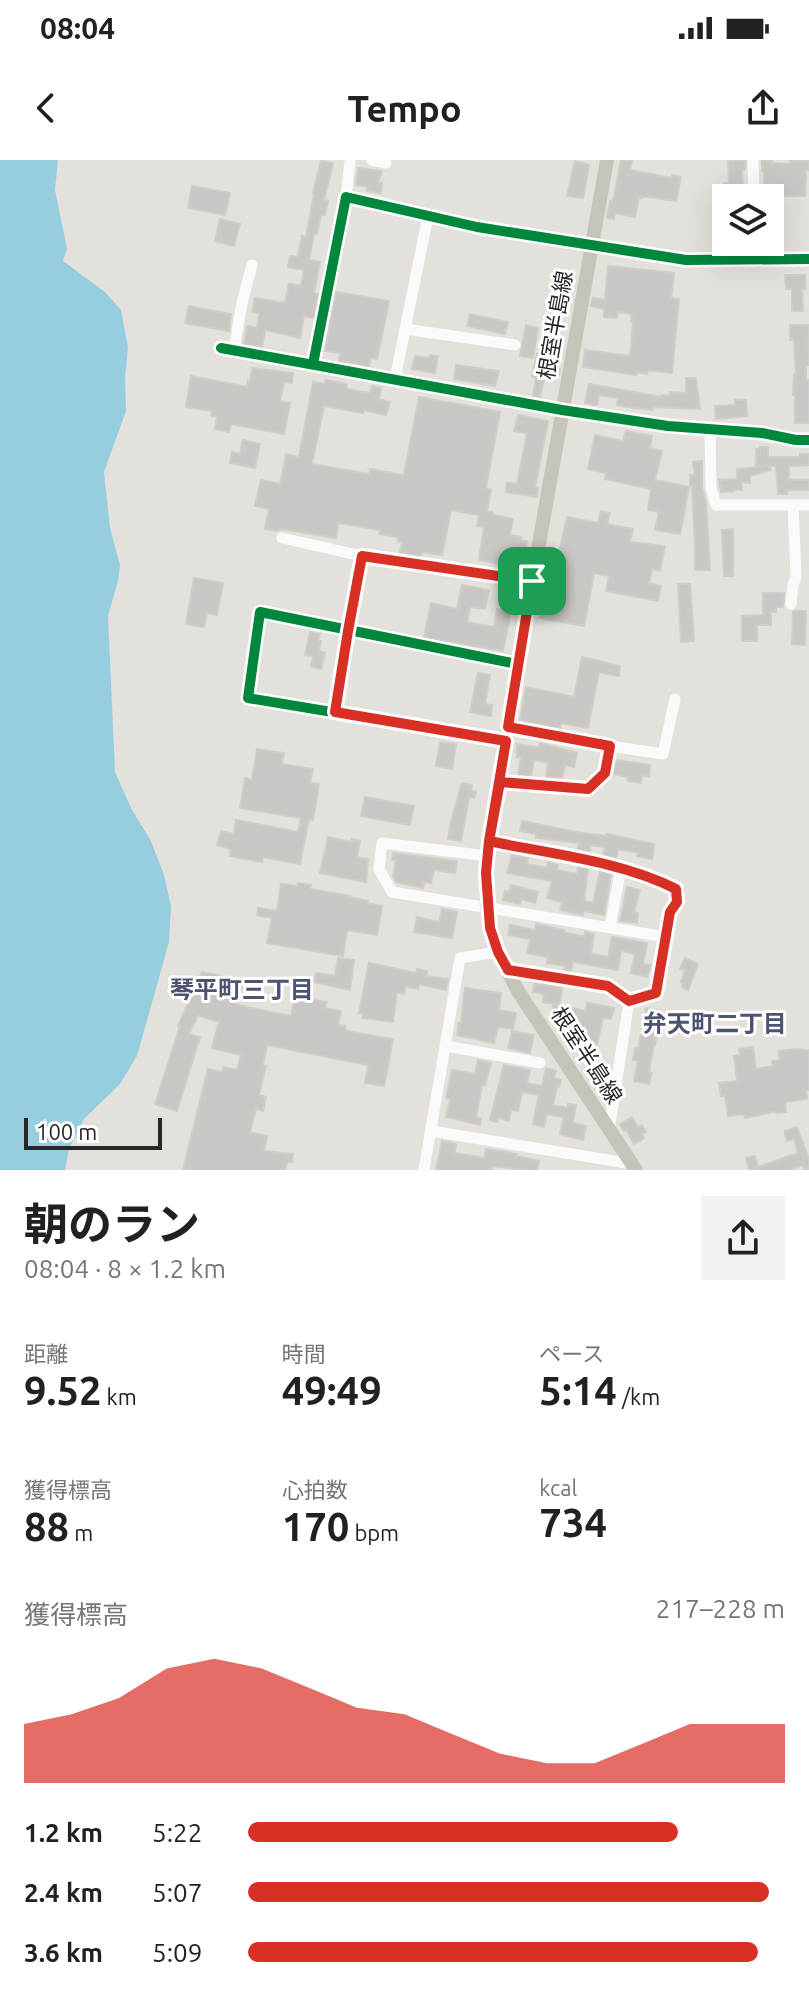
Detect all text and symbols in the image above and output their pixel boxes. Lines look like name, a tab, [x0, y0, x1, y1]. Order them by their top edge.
text: 08:04	[40, 11, 115, 45]
icon: back	[24, 86, 68, 130]
icon: share	[741, 86, 785, 130]
text: Tempo	[347, 88, 462, 129]
map controls	[712, 184, 784, 256]
button: layers	[712, 184, 784, 256]
street label: 根室半島線	[533, 269, 576, 381]
pin	[498, 547, 566, 615]
icon: arrive	[510, 559, 554, 603]
district label: 琴平町三丁目	[170, 976, 314, 1003]
street label: 根室半島線	[547, 1002, 628, 1108]
district label: 弁天町二丁目	[643, 1010, 787, 1037]
scale bar	[24, 1114, 162, 1150]
text: 100 m	[36, 1119, 97, 1144]
button: share	[701, 1196, 785, 1280]
text: 朝のラン	[24, 1199, 200, 1248]
text: 08:04 · 8 × 1.2 km	[24, 1254, 226, 1283]
text: 距離	[24, 1341, 68, 1366]
text: 時間	[282, 1341, 326, 1366]
text: ペース	[539, 1341, 604, 1366]
text: 9.52	[24, 1368, 102, 1413]
text: 49:49	[282, 1368, 382, 1413]
text: 5:14	[539, 1368, 617, 1413]
text: km	[102, 1384, 137, 1409]
text: /km	[617, 1384, 660, 1409]
text: kcal	[539, 1475, 577, 1500]
text: 獲得標高	[24, 1477, 112, 1502]
text: 心拍数	[282, 1477, 348, 1502]
text: 734	[539, 1500, 607, 1545]
text: 88	[24, 1504, 69, 1549]
text: 170	[282, 1504, 349, 1549]
text: m	[69, 1520, 93, 1545]
text: bpm	[349, 1520, 399, 1545]
text: 217–228 m	[656, 1594, 785, 1623]
text: 獲得標高	[24, 1600, 128, 1629]
text: 1.2 km	[24, 1818, 103, 1847]
text: 5:22	[152, 1818, 202, 1847]
text: 2.4 km	[24, 1878, 103, 1907]
text: 5:07	[152, 1878, 202, 1907]
text: 3.6 km	[24, 1938, 103, 1967]
text: 5:09	[152, 1938, 202, 1967]

